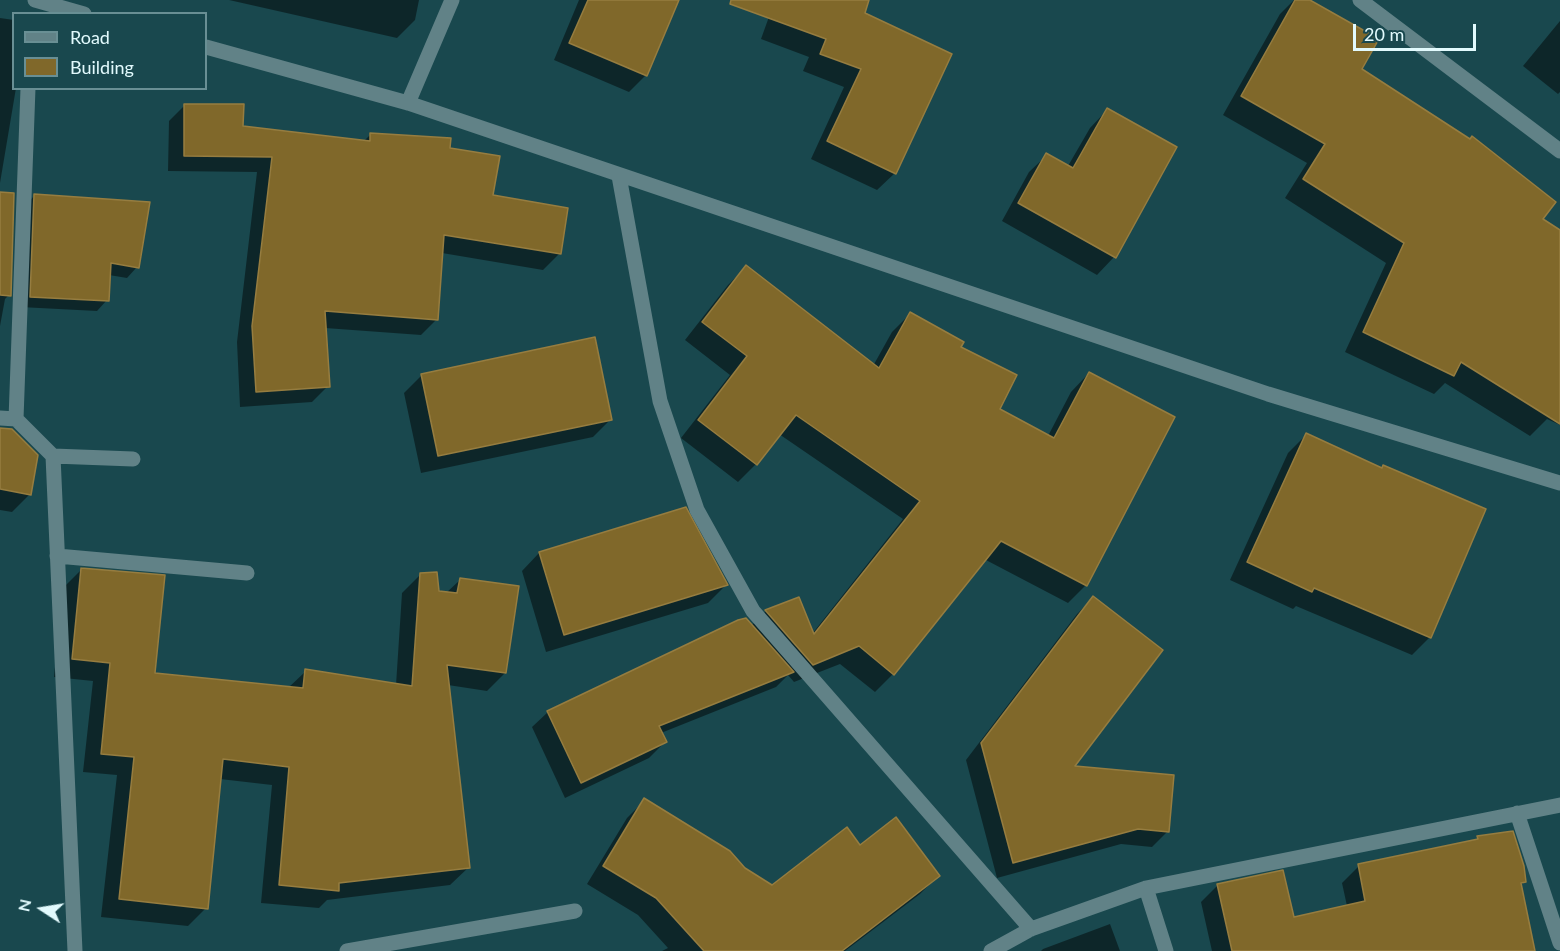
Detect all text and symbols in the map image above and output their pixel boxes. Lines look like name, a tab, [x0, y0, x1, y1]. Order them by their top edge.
legend	[12, 12, 207, 90]
scale bar	[1356, 12, 1479, 50]
text: 20 m	[1364, 23, 1404, 45]
text: Road	[70, 26, 110, 48]
text: Building	[70, 56, 134, 78]
north arrow	[12, 879, 72, 939]
text: N	[13, 897, 34, 913]

